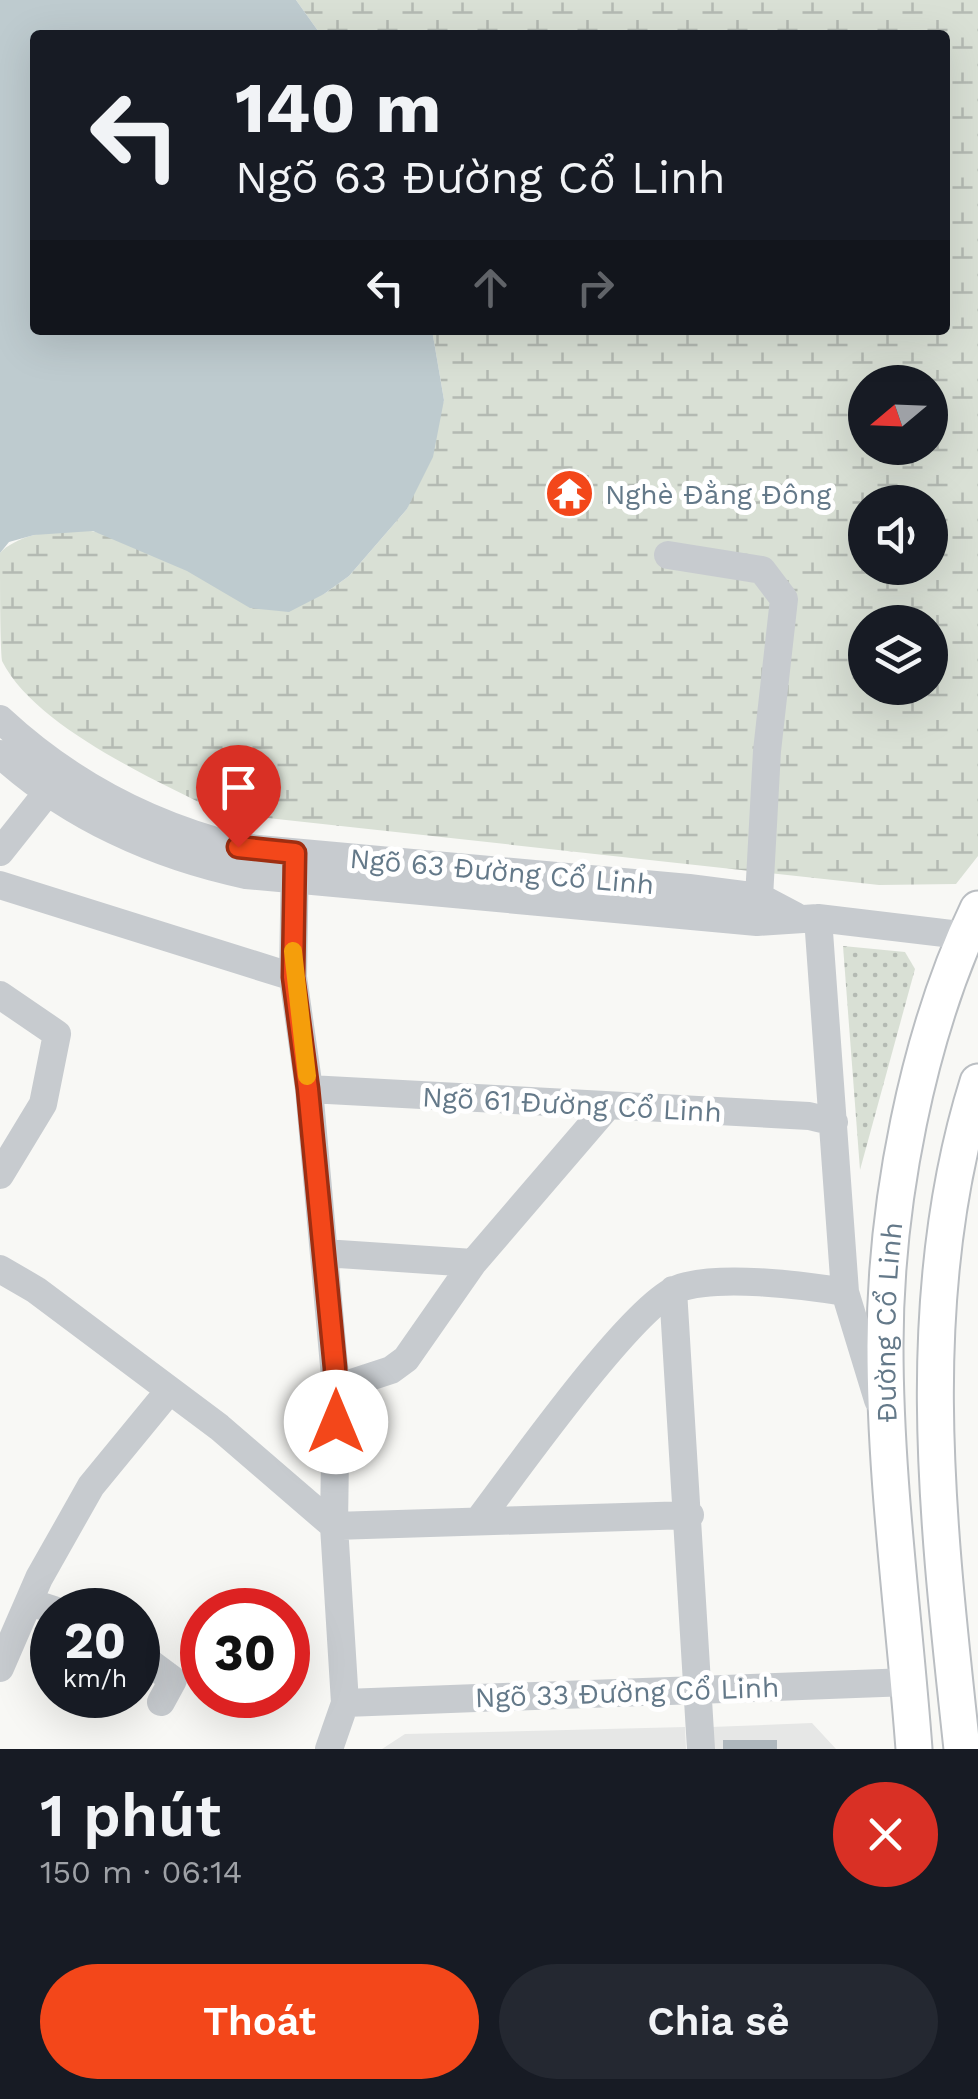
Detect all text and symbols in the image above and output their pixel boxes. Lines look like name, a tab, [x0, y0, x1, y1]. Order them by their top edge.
text: 140 m	[235, 67, 441, 149]
icon: left	[70, 70, 200, 200]
text: Ngõ 63 Đường Cổ Linh	[235, 151, 726, 204]
icon: left	[358, 260, 413, 315]
icon: ahead	[463, 260, 518, 315]
icon: right	[568, 260, 623, 315]
north arrow	[848, 365, 948, 465]
map controls	[848, 365, 948, 705]
temple icon: Nghè Đằng Đông	[544, 468, 596, 520]
place label: Nghè Đằng Đông	[605, 478, 831, 511]
button: sound	[848, 485, 948, 585]
button: layers	[848, 605, 948, 705]
pin	[196, 745, 281, 848]
icon: arrive	[211, 760, 266, 815]
street label: Ngõ 63 Đường Cổ Linh	[348, 842, 655, 901]
street label: Ngõ 61 Đường Cổ Linh	[421, 1080, 723, 1129]
street label: Đường Cổ Linh	[869, 1220, 909, 1423]
position arrow	[284, 1370, 388, 1474]
speed limit sign: 30	[180, 1588, 310, 1718]
text: 20	[64, 1611, 126, 1670]
text: km/h	[63, 1664, 127, 1693]
street label: Ngõ 33 Đường Cổ Linh	[474, 1671, 780, 1714]
text: 1 phút	[40, 1780, 221, 1851]
button: close	[833, 1782, 938, 1887]
text: 150 m · 06:14	[40, 1853, 242, 1891]
button: Thoát	[40, 1964, 479, 2079]
button: Chia sẻ	[499, 1964, 938, 2079]

